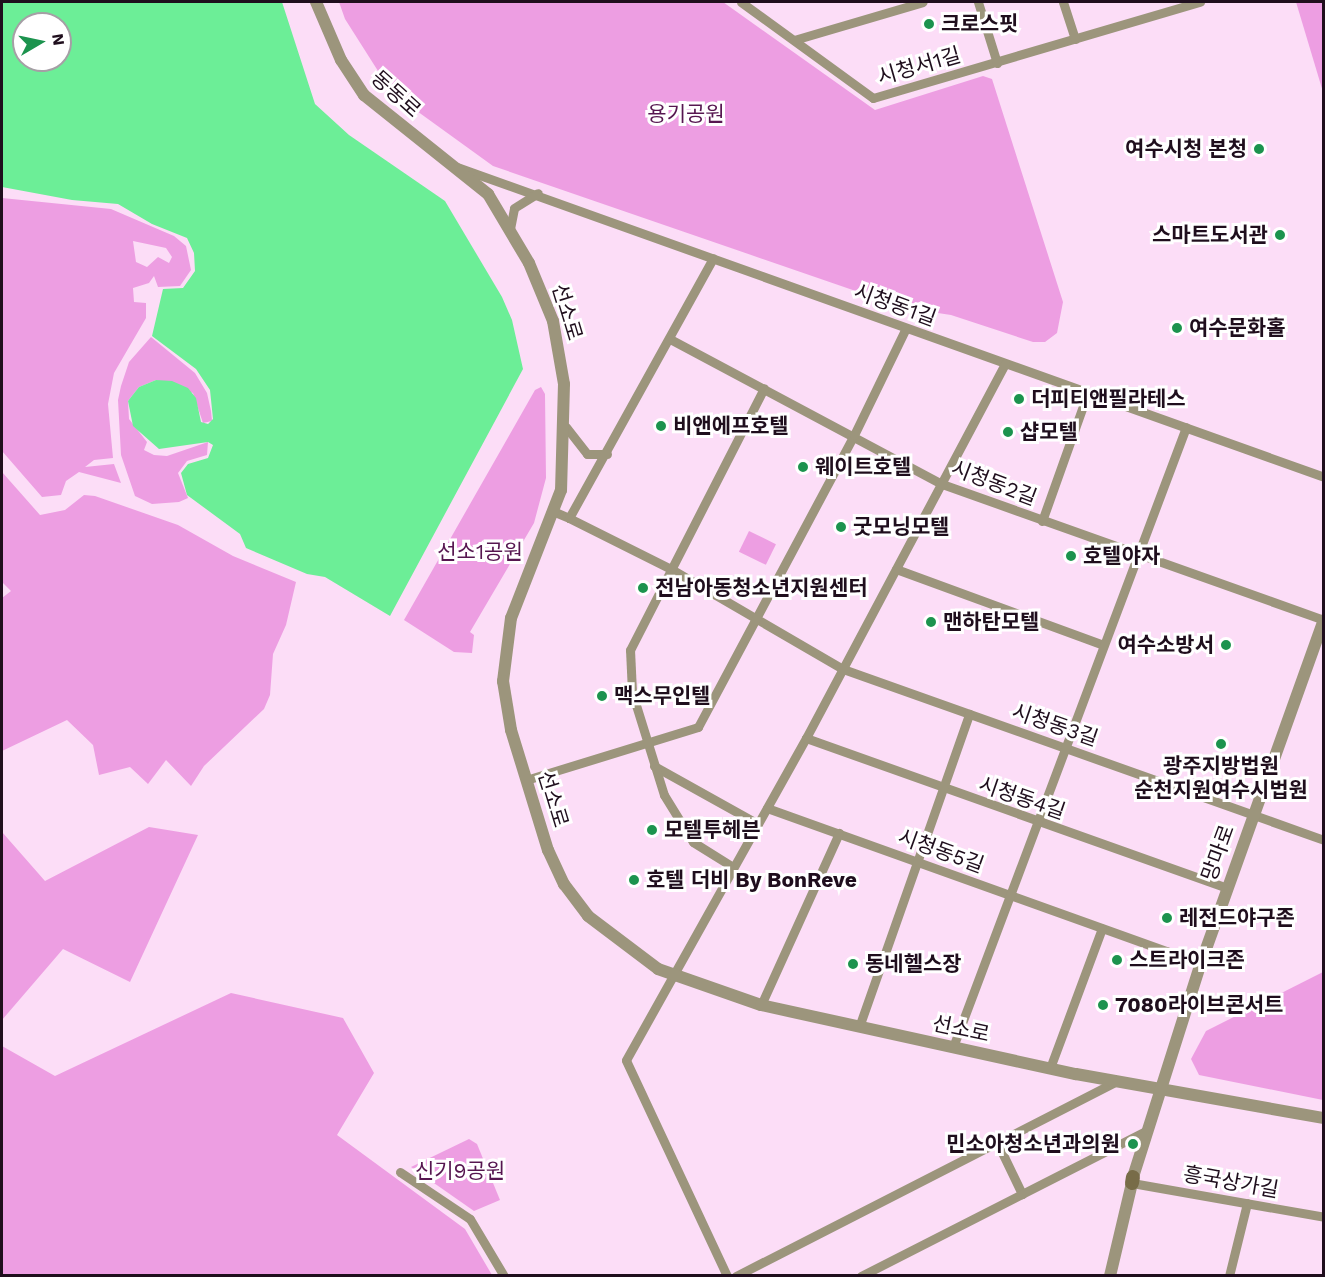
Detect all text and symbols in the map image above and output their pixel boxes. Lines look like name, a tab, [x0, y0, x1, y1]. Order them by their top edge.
place label: 크로스핏	[941, 11, 1018, 37]
north arrow	[12, 12, 72, 72]
marker: 크로스핏	[922, 17, 936, 31]
text: N	[48, 32, 69, 47]
street label: 시청서1길	[874, 42, 964, 90]
street label: 동동로	[366, 65, 426, 123]
park label: 용기공원	[647, 101, 725, 127]
place label: 여수시청 본청	[1125, 136, 1247, 162]
marker: 여수시청 본청	[1252, 142, 1266, 156]
place label: 스마트도서관	[1152, 222, 1268, 248]
marker: 스마트도서관	[1273, 228, 1287, 242]
street label: 시청동1길	[851, 279, 939, 331]
street label: 선소로	[546, 281, 588, 343]
place label: 여수문화홀	[1189, 315, 1286, 341]
marker: 여수문화홀	[1170, 321, 1184, 335]
place label: 더피티앤필라테스	[1031, 386, 1186, 412]
marker: 더피티앤필라테스	[1012, 392, 1026, 406]
place label: 비앤에프호텔	[673, 413, 789, 439]
marker: 비앤에프호텔	[654, 419, 668, 433]
place label: 샵모텔	[1020, 419, 1078, 445]
marker: 샵모텔	[1001, 425, 1015, 439]
place label: 웨이트호텔	[815, 454, 912, 480]
street label: 시청동2길	[948, 455, 1040, 511]
marker: 웨이트호텔	[796, 460, 810, 474]
place label: 굿모닝모텔	[853, 514, 950, 540]
marker: 굿모닝모텔	[834, 520, 848, 534]
park label: 선소1공원	[437, 539, 523, 565]
place label: 호텔야자	[1083, 543, 1160, 569]
marker: 호텔야자	[1064, 549, 1078, 563]
place label: 전남아동청소년지원센터	[655, 575, 868, 601]
marker: 전남아동청소년지원센터	[636, 581, 650, 595]
place label: 맨하탄모텔	[943, 609, 1040, 635]
marker: 맨하탄모텔	[924, 615, 938, 629]
place label: 여수소방서	[1117, 632, 1214, 658]
marker: 여수소방서	[1219, 638, 1233, 652]
place label: 맥스무인텔	[614, 683, 711, 709]
marker: 맥스무인텔	[595, 689, 609, 703]
street label: 시청동3길	[1009, 699, 1101, 751]
marker: 광주지방법원 순천지원여수시법원	[1214, 737, 1228, 751]
place label: 광주지방법원 순천지원여수시법원	[1134, 753, 1308, 803]
street label: 선소로	[532, 768, 574, 830]
street label: 시청동4길	[975, 771, 1069, 825]
place label: 모텔투헤븐	[664, 817, 761, 843]
street label: 망마로	[1196, 821, 1240, 885]
marker: 모텔투헤븐	[645, 823, 659, 837]
street label: 시청동5길	[895, 824, 987, 878]
place label: 호텔 더비 By BonReve	[646, 867, 857, 893]
marker: 호텔 더비 By BonReve	[627, 873, 641, 887]
place label: 레전드야구존	[1179, 905, 1295, 931]
marker: 레전드야구존	[1160, 911, 1174, 925]
place label: 스트라이크존	[1129, 947, 1245, 973]
place label: 동네헬스장	[865, 951, 962, 977]
marker: 스트라이크존	[1110, 953, 1124, 967]
marker: 동네헬스장	[846, 957, 860, 971]
place label: 7080라이브콘서트	[1115, 992, 1283, 1018]
marker: 7080라이브콘서트	[1096, 998, 1110, 1012]
street label: 선소로	[930, 1011, 992, 1047]
place label: 민소아청소년과의원	[946, 1131, 1120, 1157]
marker: 민소아청소년과의원	[1124, 1135, 1142, 1153]
park label: 신기9공원	[415, 1158, 505, 1184]
street label: 흥국상가길	[1181, 1161, 1281, 1203]

